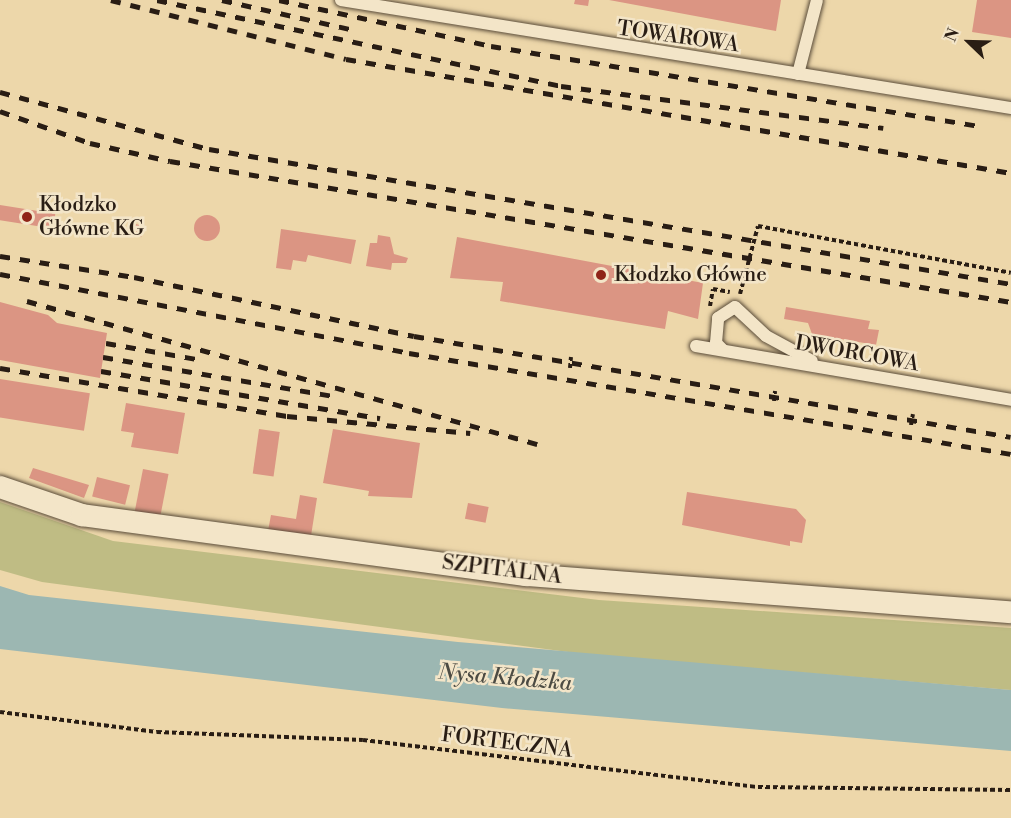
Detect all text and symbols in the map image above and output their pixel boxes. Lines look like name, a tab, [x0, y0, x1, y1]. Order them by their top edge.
north arrow	[939, 12, 999, 72]
street label: TOWAROWA	[615, 16, 741, 58]
text: N	[941, 25, 964, 45]
place label: Kłodzko Główne KG	[39, 192, 144, 242]
marker: Kłodzko Główne KG	[20, 210, 34, 224]
place label: Kłodzko Główne	[614, 262, 767, 288]
marker: Kłodzko Główne	[592, 266, 610, 284]
street label: DWORCOWA	[793, 331, 921, 377]
street label: SZPITALNA	[441, 550, 563, 590]
water label: Nysa Kłodzka	[437, 659, 573, 697]
street label: FORTECZNA	[440, 722, 574, 764]

